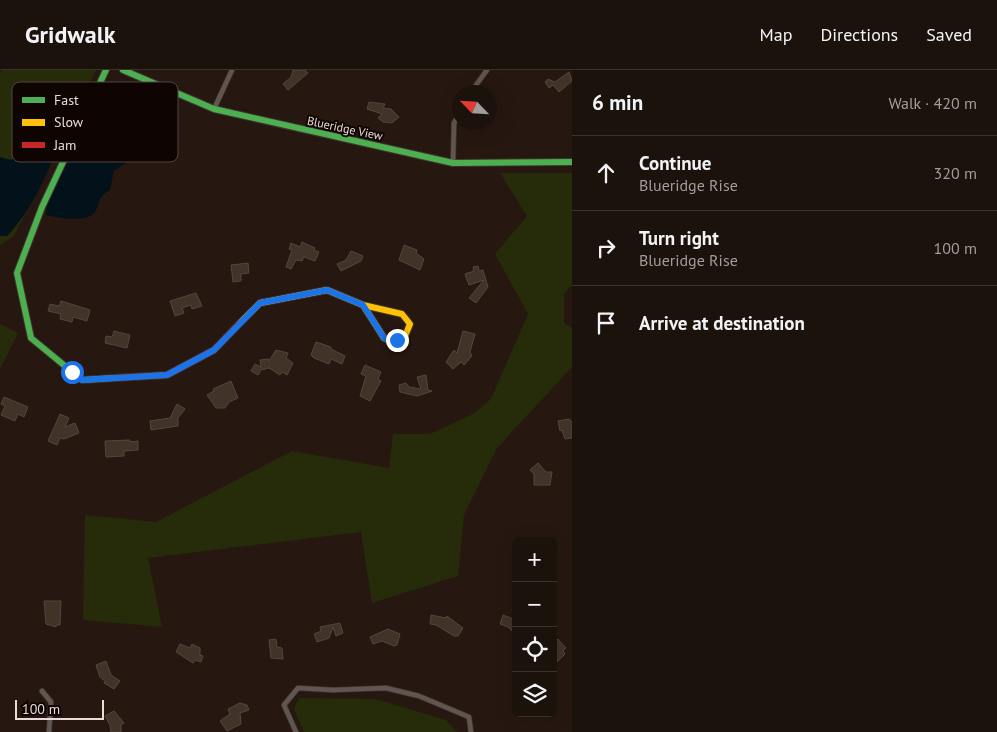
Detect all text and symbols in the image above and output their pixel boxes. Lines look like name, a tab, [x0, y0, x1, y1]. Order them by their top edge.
text: Gridwalk	[25, 19, 115, 50]
text: Map	[760, 23, 792, 46]
text: Directions	[820, 23, 898, 46]
text: Saved	[926, 23, 972, 46]
legend	[12, 82, 178, 162]
north arrow	[452, 85, 497, 130]
text: 6 min	[592, 89, 643, 116]
text: Fast	[54, 91, 79, 109]
text: Walk · 420 m	[888, 93, 977, 113]
text: Slow	[54, 113, 84, 131]
street label: Blueridge View	[306, 113, 384, 143]
text: Jam	[53, 136, 76, 154]
text: Continue	[639, 151, 711, 175]
icon: ahead	[592, 159, 620, 187]
text: 320 m	[934, 163, 977, 183]
text: Blueridge Rise	[639, 175, 738, 195]
text: Turn right	[639, 226, 719, 250]
icon: right	[592, 234, 620, 262]
text: 100 m	[934, 238, 977, 258]
text: Blueridge Rise	[639, 250, 738, 270]
icon: arrive	[592, 309, 620, 337]
text: Arrive at destination	[639, 311, 805, 335]
route end	[386, 329, 409, 352]
route start	[61, 361, 84, 384]
map controls	[512, 537, 557, 717]
button: +	[512, 537, 557, 582]
button: −	[512, 582, 557, 627]
button: locate	[512, 627, 557, 672]
button: layers	[512, 672, 557, 717]
scale bar	[15, 697, 104, 720]
text: 100 m	[22, 700, 60, 718]

